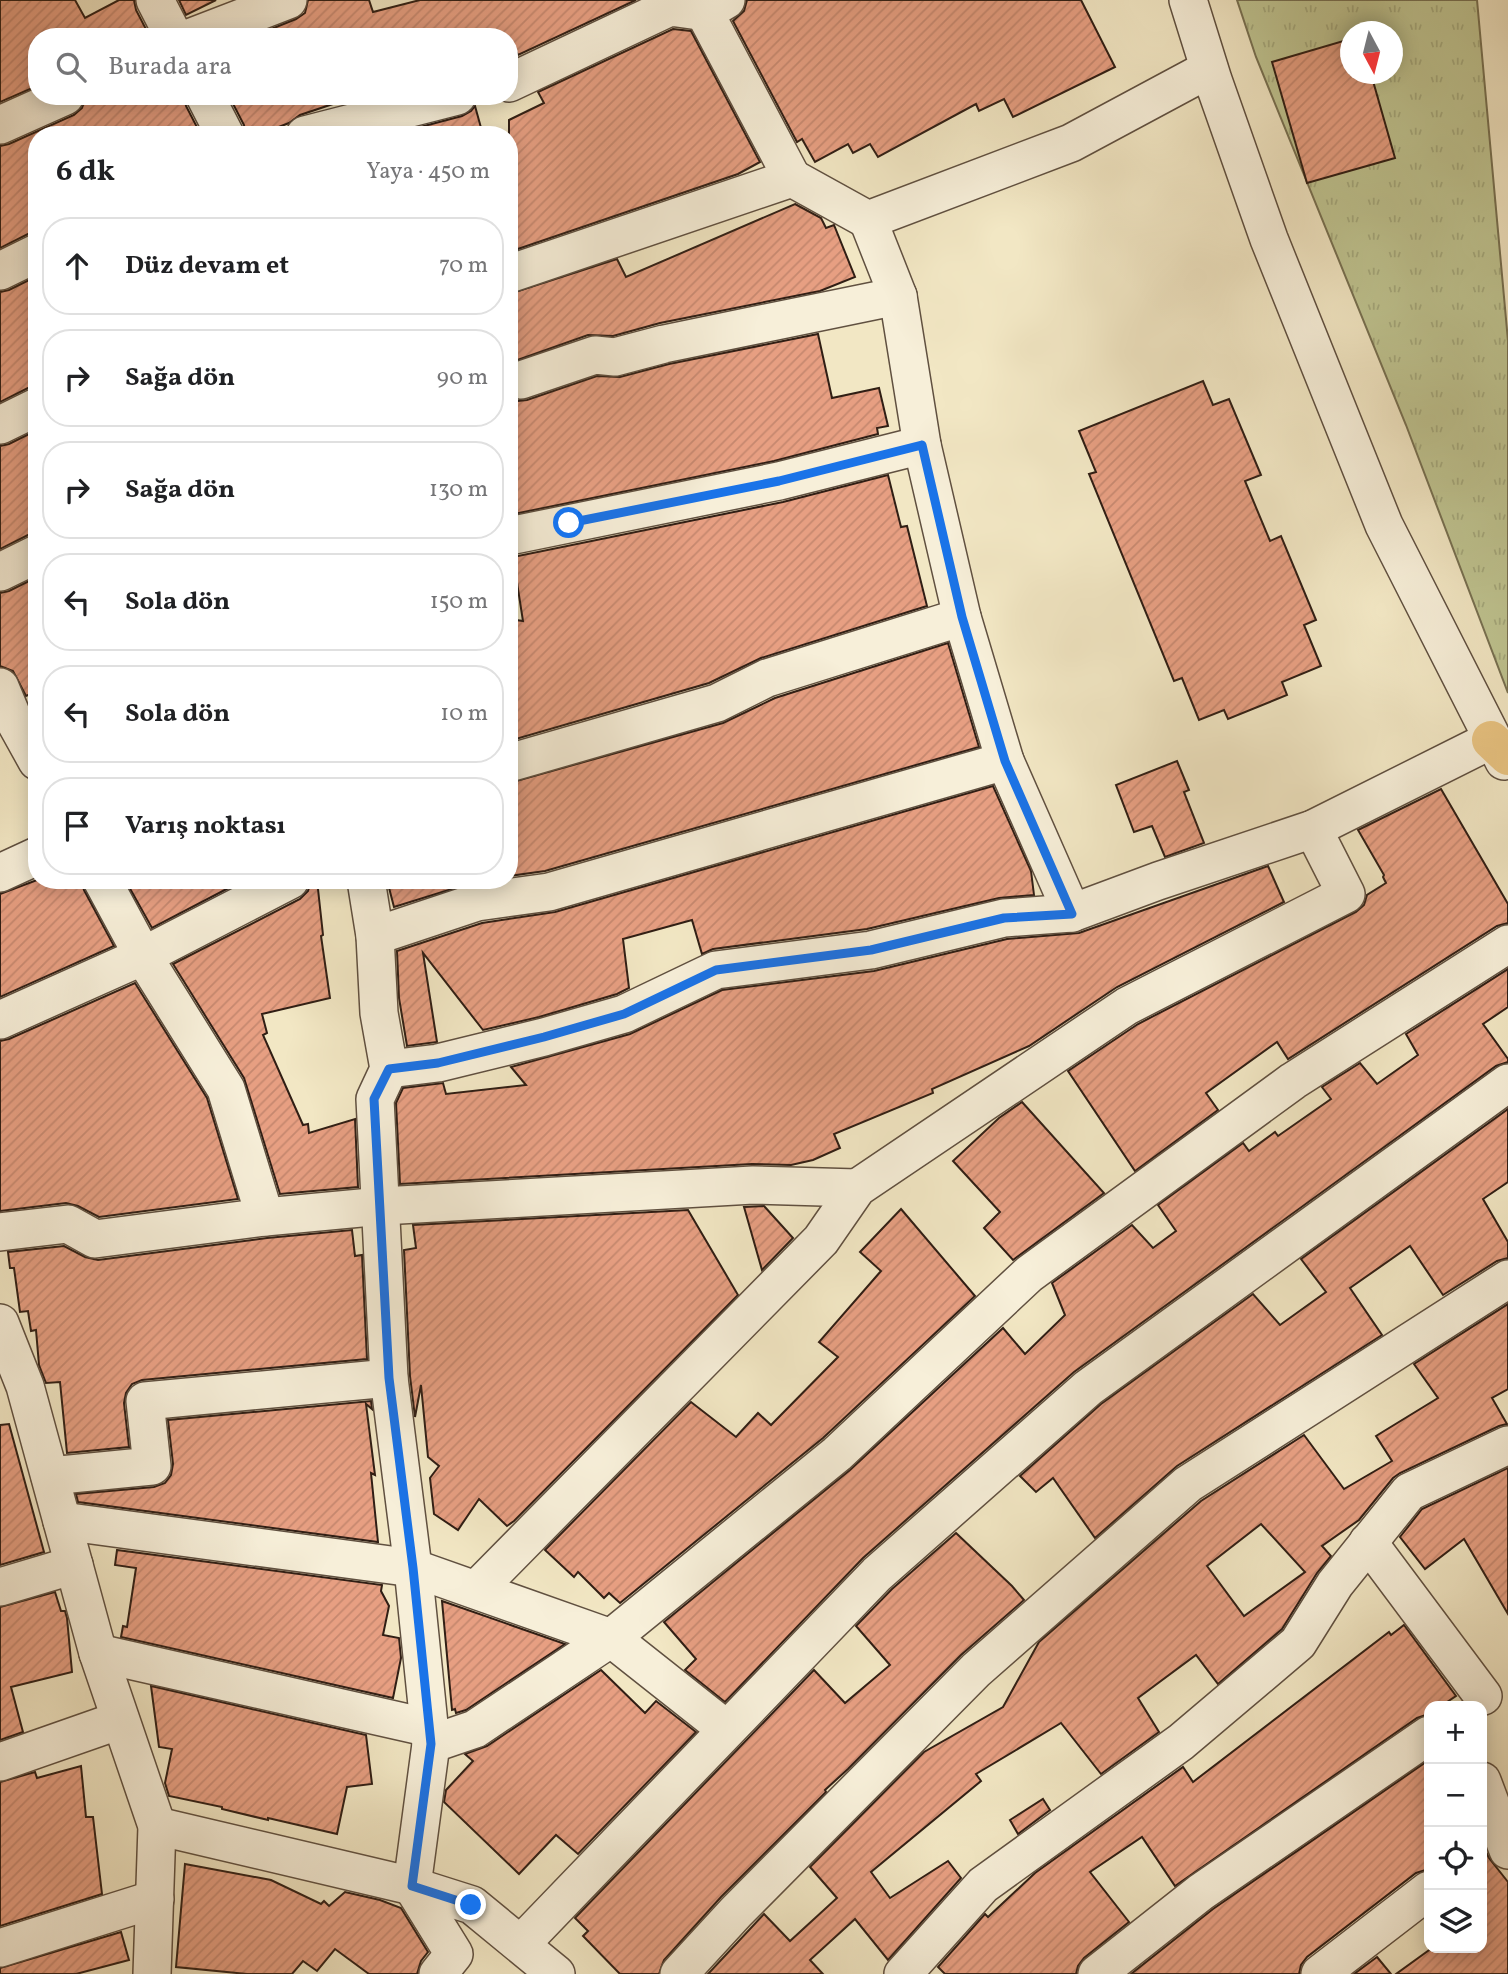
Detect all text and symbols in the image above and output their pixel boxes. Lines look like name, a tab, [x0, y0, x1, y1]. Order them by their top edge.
north arrow	[1340, 21, 1403, 84]
search box	[28, 28, 518, 105]
icon: search	[52, 48, 90, 86]
text: Burada ara	[108, 49, 232, 85]
text: 6 dk	[56, 151, 115, 193]
text: Yaya · 450 m	[366, 156, 490, 188]
icon: ahead	[58, 247, 96, 285]
text: Düz devam et	[125, 248, 289, 284]
text: 70 m	[439, 250, 488, 282]
icon: right	[58, 359, 96, 397]
text: Sağa dön	[125, 360, 235, 396]
text: 90 m	[437, 362, 488, 394]
icon: right	[58, 471, 96, 509]
text: Sağa dön	[125, 472, 235, 508]
text: 130 m	[429, 474, 488, 506]
route start	[553, 507, 584, 538]
icon: left	[58, 583, 96, 621]
text: Sola dön	[125, 584, 230, 620]
text: 150 m	[430, 586, 488, 618]
icon: left	[58, 695, 96, 733]
text: Sola dön	[125, 696, 230, 732]
text: 10 m	[440, 698, 488, 730]
icon: arrive	[58, 807, 96, 845]
text: Varış noktası	[125, 808, 286, 844]
map controls	[1424, 1701, 1487, 1953]
button: +	[1424, 1701, 1487, 1764]
button: −	[1424, 1764, 1487, 1827]
button: locate	[1424, 1827, 1487, 1890]
route end	[455, 1889, 486, 1920]
button: layers	[1424, 1890, 1487, 1953]

